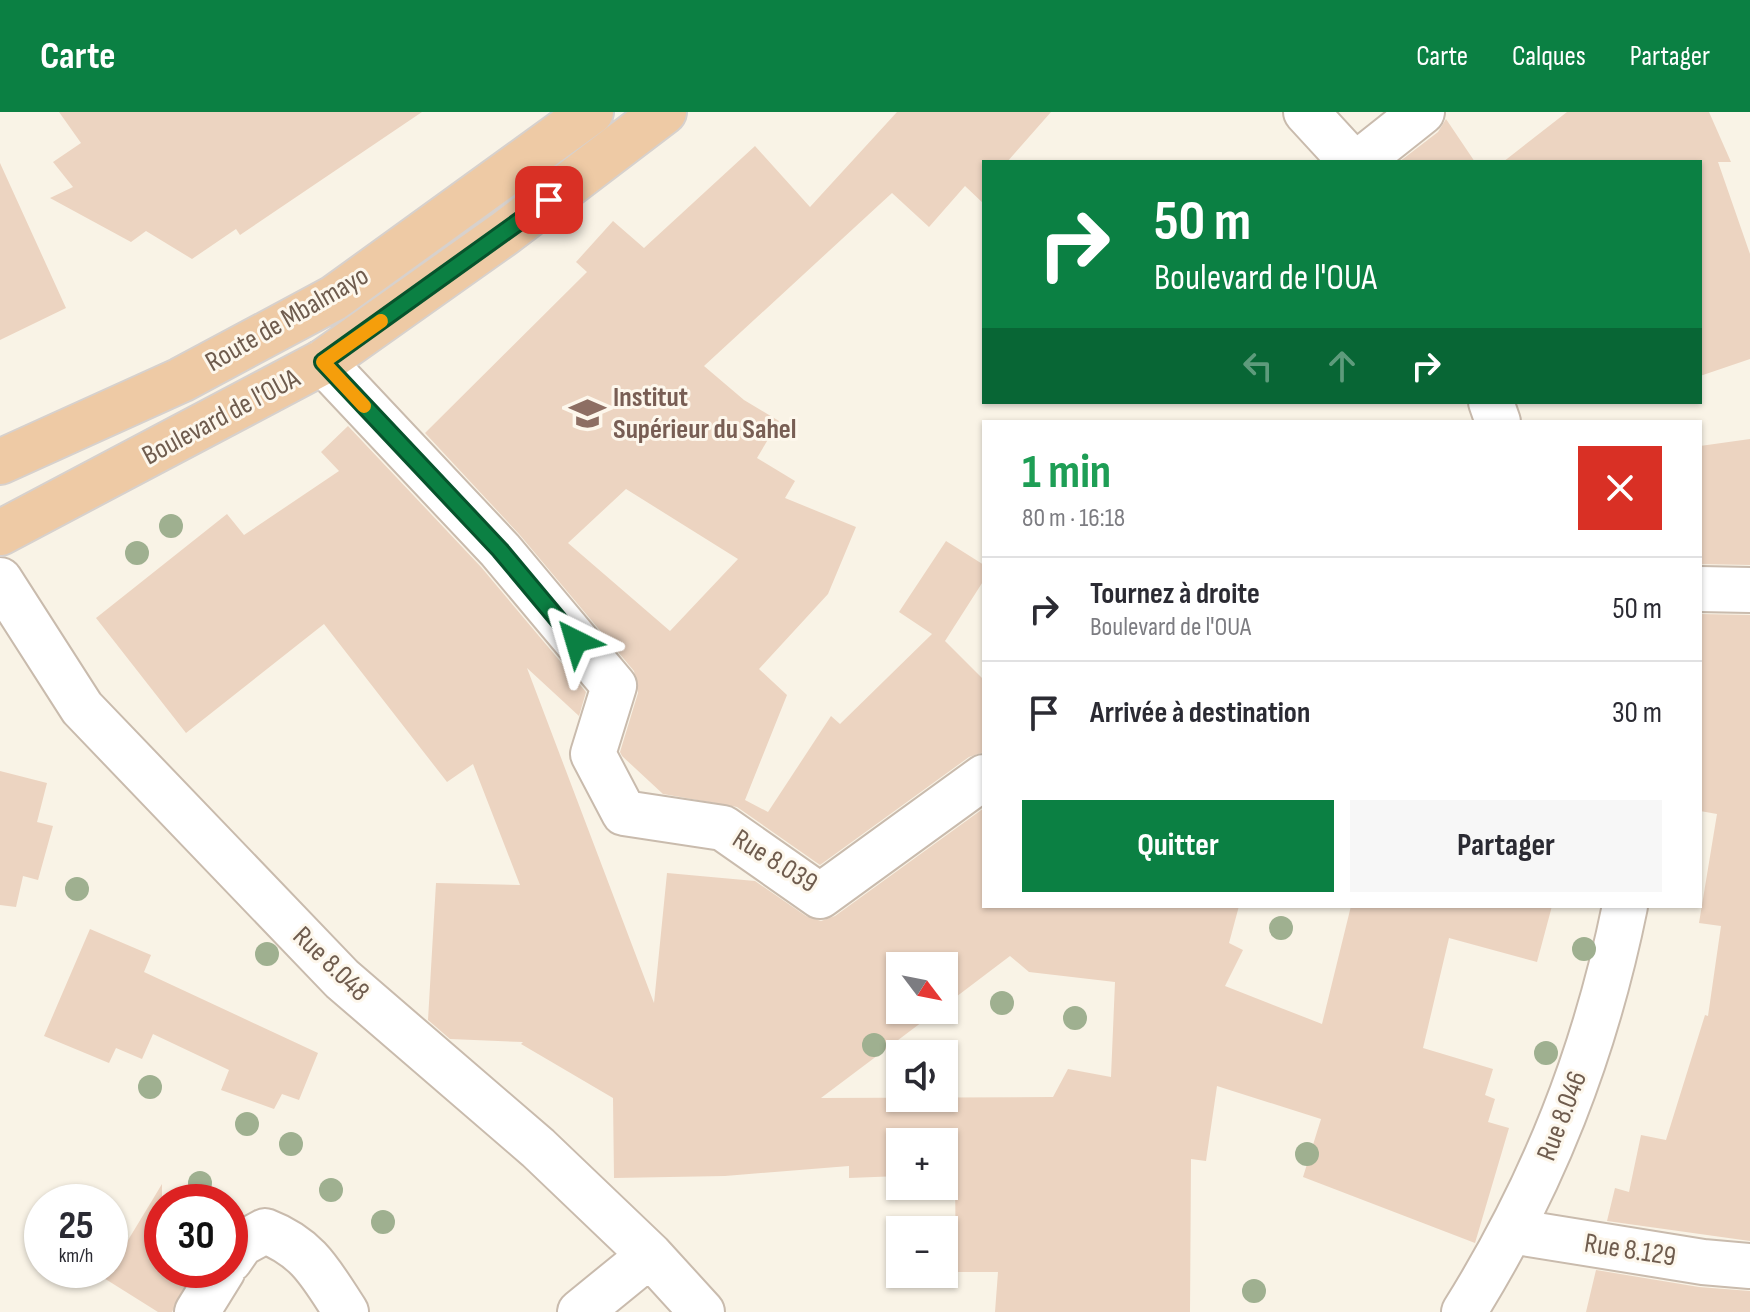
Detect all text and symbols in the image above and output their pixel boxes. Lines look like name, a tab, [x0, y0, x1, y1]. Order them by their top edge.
text: Carte	[40, 34, 116, 79]
text: Carte	[1416, 40, 1468, 73]
text: Calques	[1512, 40, 1586, 73]
text: Partager	[1630, 40, 1710, 73]
pin	[515, 166, 583, 234]
icon: arrive	[527, 178, 571, 222]
text: 50 m	[1154, 189, 1251, 256]
icon: right	[1022, 192, 1126, 296]
text: Boulevard de l'OUA	[1154, 257, 1377, 300]
street label: Route de Mbalmayo	[200, 259, 374, 379]
icon: left	[1236, 344, 1280, 388]
icon: ahead	[1320, 344, 1364, 388]
icon: right	[1404, 344, 1448, 388]
street label: Boulevard de l'OUA	[137, 361, 306, 472]
place label: Institut Supérieur du Sahel	[613, 381, 797, 446]
school or university icon: Institut Supérieur du Sahel	[568, 394, 606, 432]
text: 1 min	[1022, 444, 1111, 501]
button: close	[1578, 446, 1662, 530]
text: 80 m · 16:18	[1022, 503, 1125, 534]
text: Tournez à droite	[1090, 576, 1260, 612]
icon: right	[1022, 587, 1066, 631]
text: 50 m	[1613, 591, 1662, 627]
position arrow	[534, 599, 618, 683]
text: Boulevard de l'OUA	[1090, 612, 1251, 643]
icon: arrive	[1022, 691, 1066, 735]
text: Arrivée à destination	[1090, 695, 1310, 731]
text: 30 m	[1612, 695, 1662, 731]
button: Quitter	[1022, 800, 1334, 892]
button: Partager	[1350, 800, 1662, 892]
street label: Rue 8.039	[727, 822, 823, 900]
street label: Rue 8.048	[286, 920, 376, 1008]
north arrow	[886, 952, 958, 1024]
map controls	[886, 952, 958, 1288]
button: sound	[886, 1040, 958, 1112]
street label: Rue 8.046	[1530, 1067, 1594, 1165]
button: +	[886, 1128, 958, 1200]
speed limit sign: 30	[144, 1184, 248, 1288]
text: 25	[58, 1202, 94, 1250]
button: −	[886, 1216, 958, 1288]
street label: Rue 8.129	[1582, 1227, 1678, 1273]
text: km/h	[59, 1244, 93, 1268]

